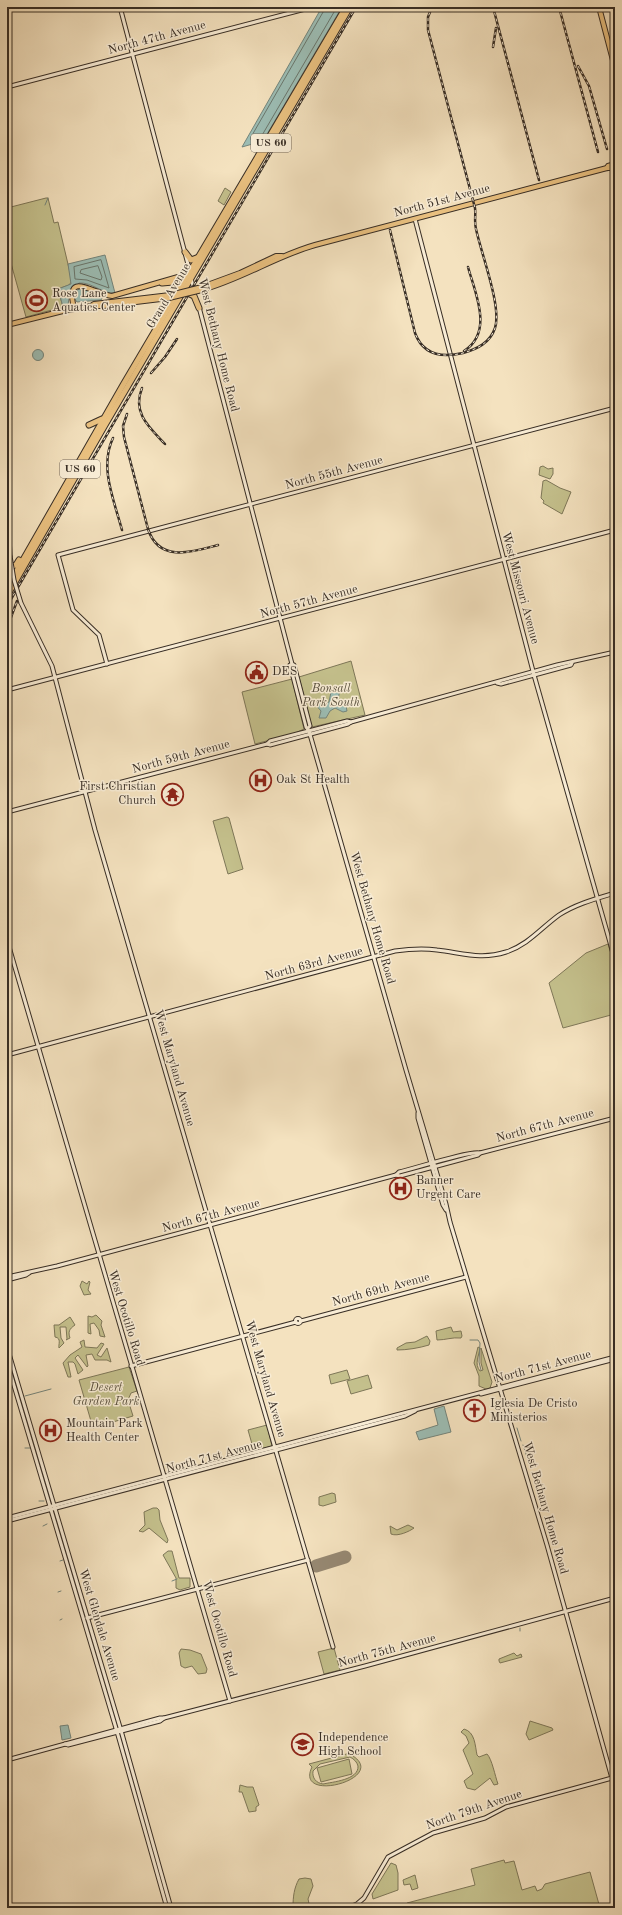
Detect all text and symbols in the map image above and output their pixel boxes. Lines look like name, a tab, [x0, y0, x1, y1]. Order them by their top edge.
street label: North 47th Avenue	[107, 19, 207, 57]
road number: US 60	[251, 134, 291, 152]
street label: North 51st Avenue	[392, 181, 492, 220]
street label: Grand Avenue	[145, 261, 193, 331]
street label: West Bethany Home Road	[196, 277, 240, 413]
sports icon: Rose Lane Aquatics Center	[23, 288, 49, 314]
place label: Rose Lane Aquatics Center	[52, 288, 136, 314]
street label: North 55th Avenue	[284, 453, 384, 492]
road number: US 60	[60, 460, 100, 478]
street label: West Missouri Avenue	[499, 531, 541, 646]
street label: North 57th Avenue	[259, 582, 359, 621]
public building icon: DES	[244, 659, 270, 685]
place label: DES	[272, 666, 297, 678]
park label: Bonsall Park South	[301, 683, 360, 709]
street label: North 59th Avenue	[131, 737, 231, 776]
hospital icon: Oak St Health	[248, 767, 274, 793]
place label: Oak St Health	[276, 774, 350, 786]
place label: First Christian Church	[79, 781, 157, 807]
temple icon: First Christian Church	[159, 781, 185, 807]
street label: West Bethany Home Road	[347, 850, 397, 986]
street label: North 63rd Avenue	[264, 945, 365, 983]
street label: West Maryland Avenue	[152, 1008, 197, 1128]
street label: North 67th Avenue	[495, 1107, 595, 1145]
hospital icon: Banner Urgent Care	[387, 1175, 413, 1201]
place label: Banner Urgent Care	[416, 1175, 481, 1201]
street label: North 67th Avenue	[161, 1197, 261, 1235]
street label: West Ocotillo Road	[106, 1269, 146, 1367]
street label: North 69th Avenue	[331, 1271, 431, 1309]
street label: West Maryland Avenue	[243, 1319, 288, 1439]
street label: North 71st Avenue	[494, 1348, 593, 1386]
park label: Desert Garden Park	[73, 1382, 139, 1408]
church icon: Iglesia De Cristo Ministerios	[462, 1398, 488, 1424]
place label: Iglesia De Cristo Ministerios	[490, 1398, 578, 1424]
hospital icon: Mountain Park Health Center	[37, 1418, 63, 1444]
place label: Mountain Park Health Center	[66, 1418, 143, 1444]
street label: North 71st Avenue	[165, 1438, 264, 1476]
street label: West Bethany Home Road	[520, 1440, 570, 1576]
street label: West Glendale Avenue	[76, 1568, 122, 1683]
street label: West Ocotillo Road	[200, 1580, 238, 1678]
street label: North 75th Avenue	[337, 1631, 437, 1670]
school or university icon: Independence High School	[290, 1732, 316, 1758]
place label: Independence High School	[318, 1732, 389, 1758]
street label: North 79th Avenue	[425, 1788, 524, 1832]

